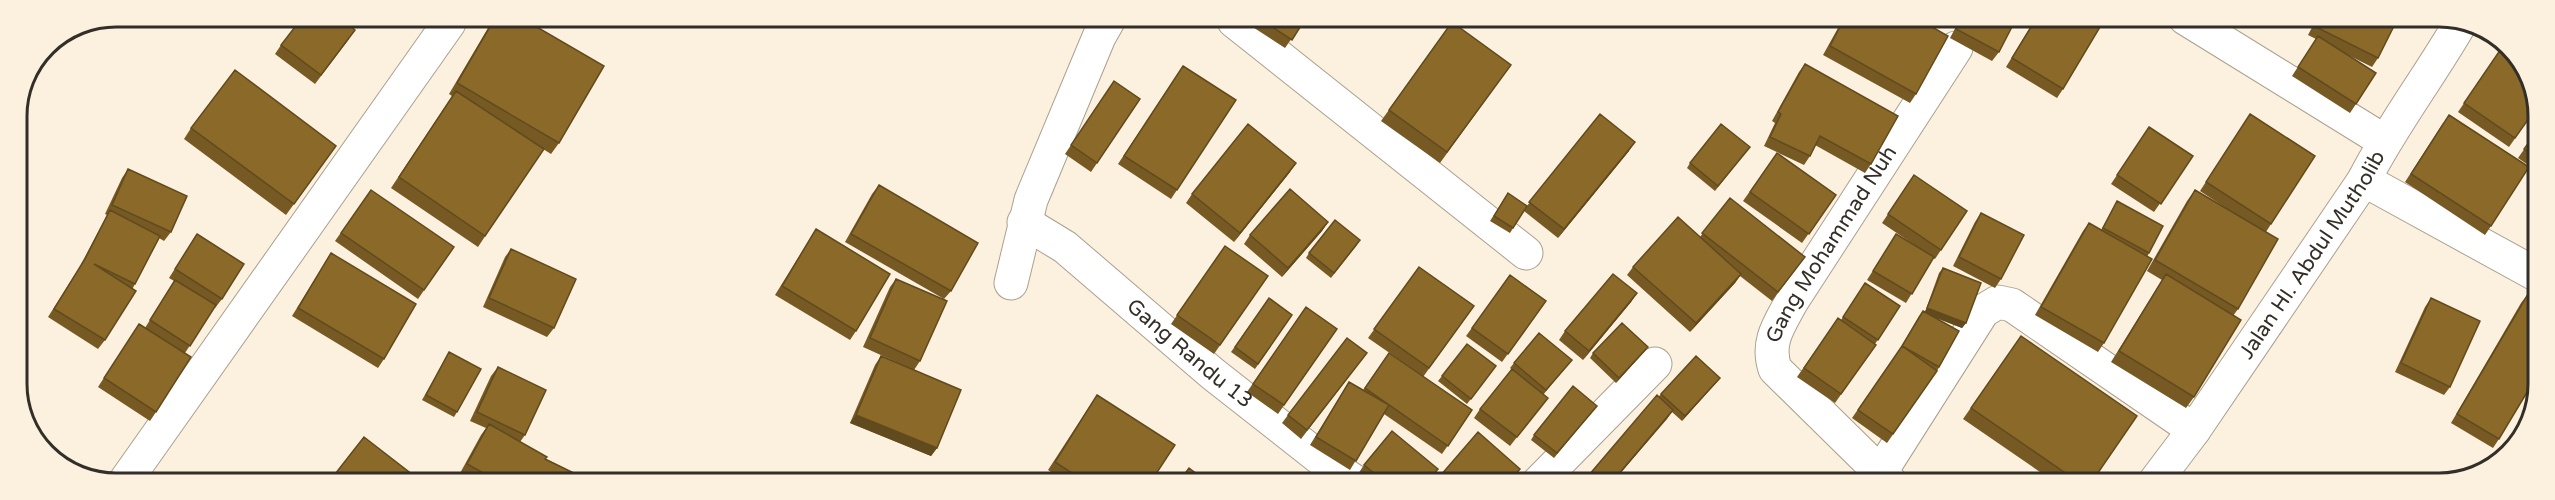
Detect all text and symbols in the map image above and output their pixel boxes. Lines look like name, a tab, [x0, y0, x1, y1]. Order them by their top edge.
street label: Gang Mohammad Nuh	[1761, 141, 1902, 346]
street label: Jalan HI. Abdul Mutholib	[2234, 146, 2390, 364]
street label: Gang Randu 13	[1122, 293, 1258, 413]

